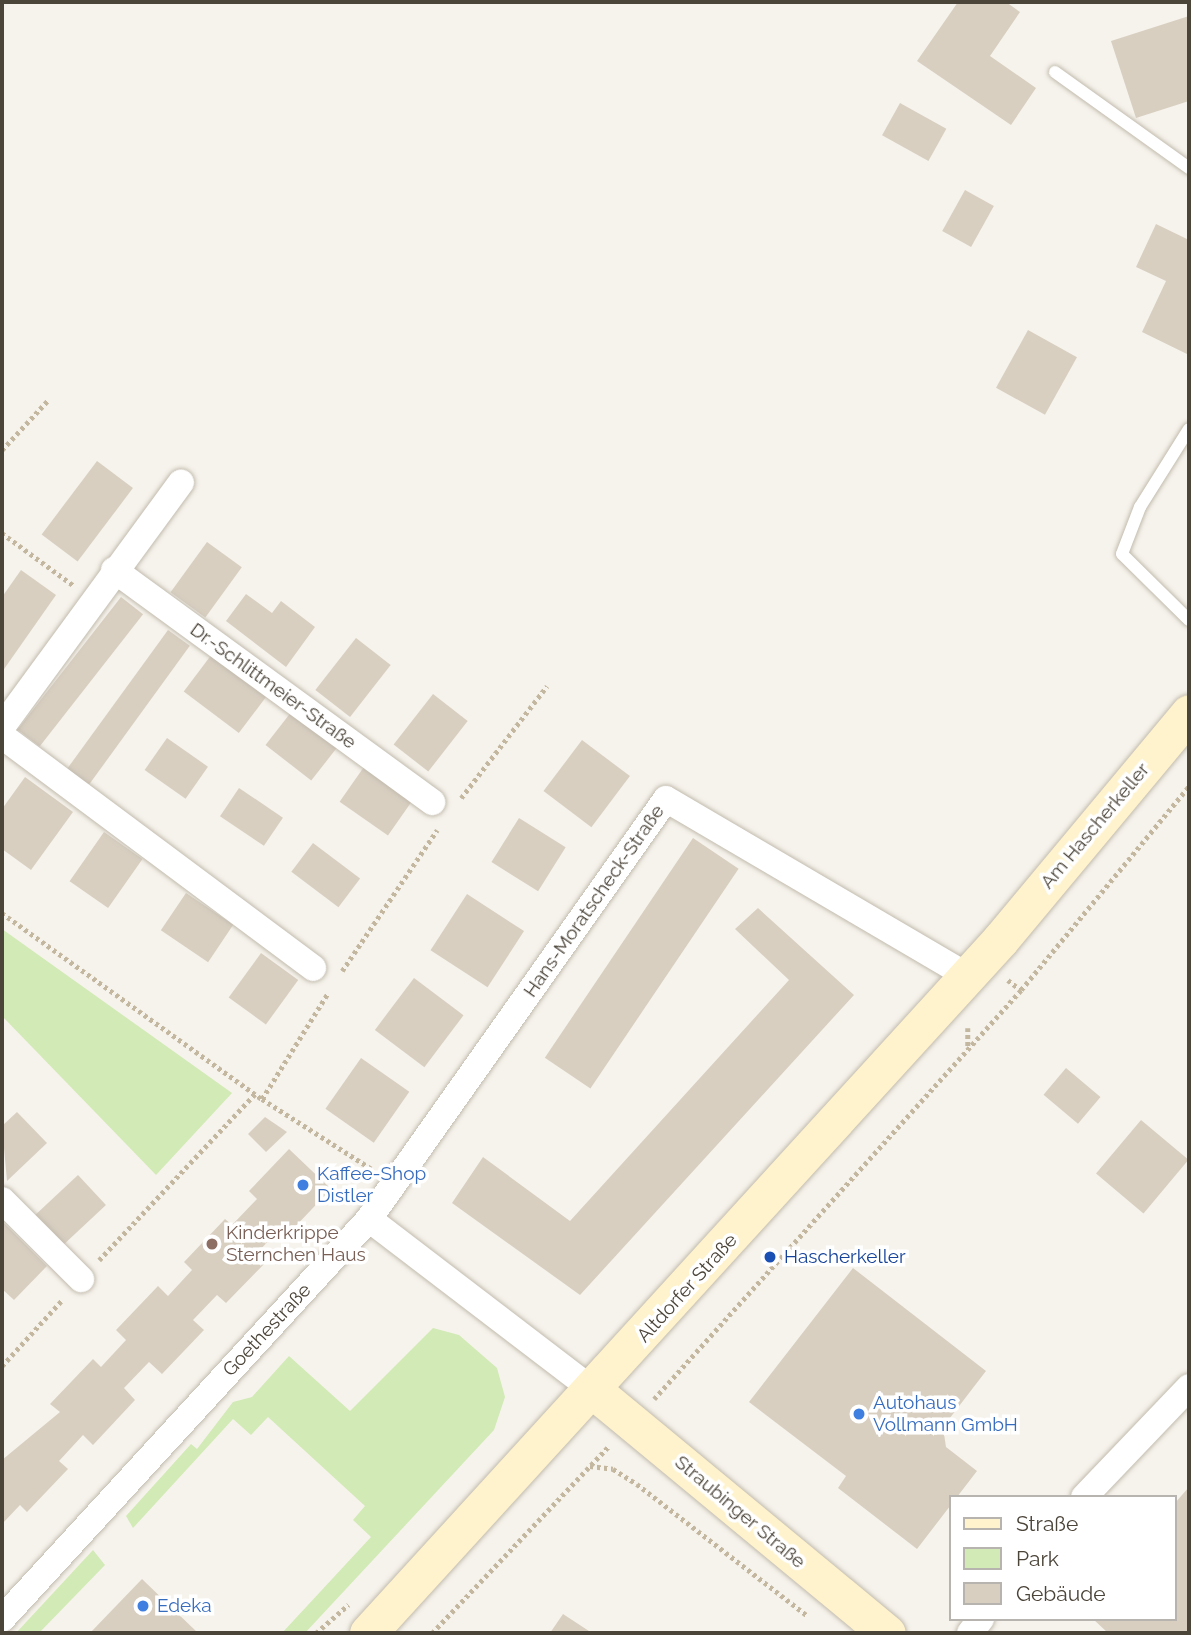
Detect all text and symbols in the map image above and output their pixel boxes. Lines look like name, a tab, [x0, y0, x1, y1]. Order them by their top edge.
street label: Dr.-Schlittmeier-Straße	[186, 618, 360, 754]
street label: Am Hascherkeller	[1036, 759, 1154, 893]
street label: Hans-Moratscheck-Straße	[519, 800, 669, 1002]
place label: Kaffee-Shop Distler	[317, 1163, 426, 1207]
marker: Kaffee-Shop Distler	[295, 1177, 311, 1193]
place label: Kinderkrippe Sternchen Haus	[226, 1222, 366, 1266]
street label: Altdorfer Straße	[632, 1229, 742, 1347]
marker: Kinderkrippe Sternchen Haus	[204, 1236, 220, 1252]
place label: Hascherkeller	[784, 1246, 906, 1268]
marker: Hascherkeller	[762, 1249, 778, 1265]
street label: Goethestraße	[218, 1279, 316, 1381]
place label: Autohaus Vollmann GmbH	[873, 1392, 1018, 1436]
marker: Autohaus Vollmann GmbH	[851, 1406, 867, 1422]
street label: Straubinger Straße	[670, 1451, 810, 1573]
legend	[950, 1495, 1177, 1621]
text: Straße	[1016, 1511, 1078, 1536]
text: Park	[1016, 1546, 1059, 1571]
text: Gebäude	[1016, 1581, 1106, 1606]
place label: Edeka	[157, 1595, 212, 1617]
marker: Edeka	[135, 1598, 151, 1614]

